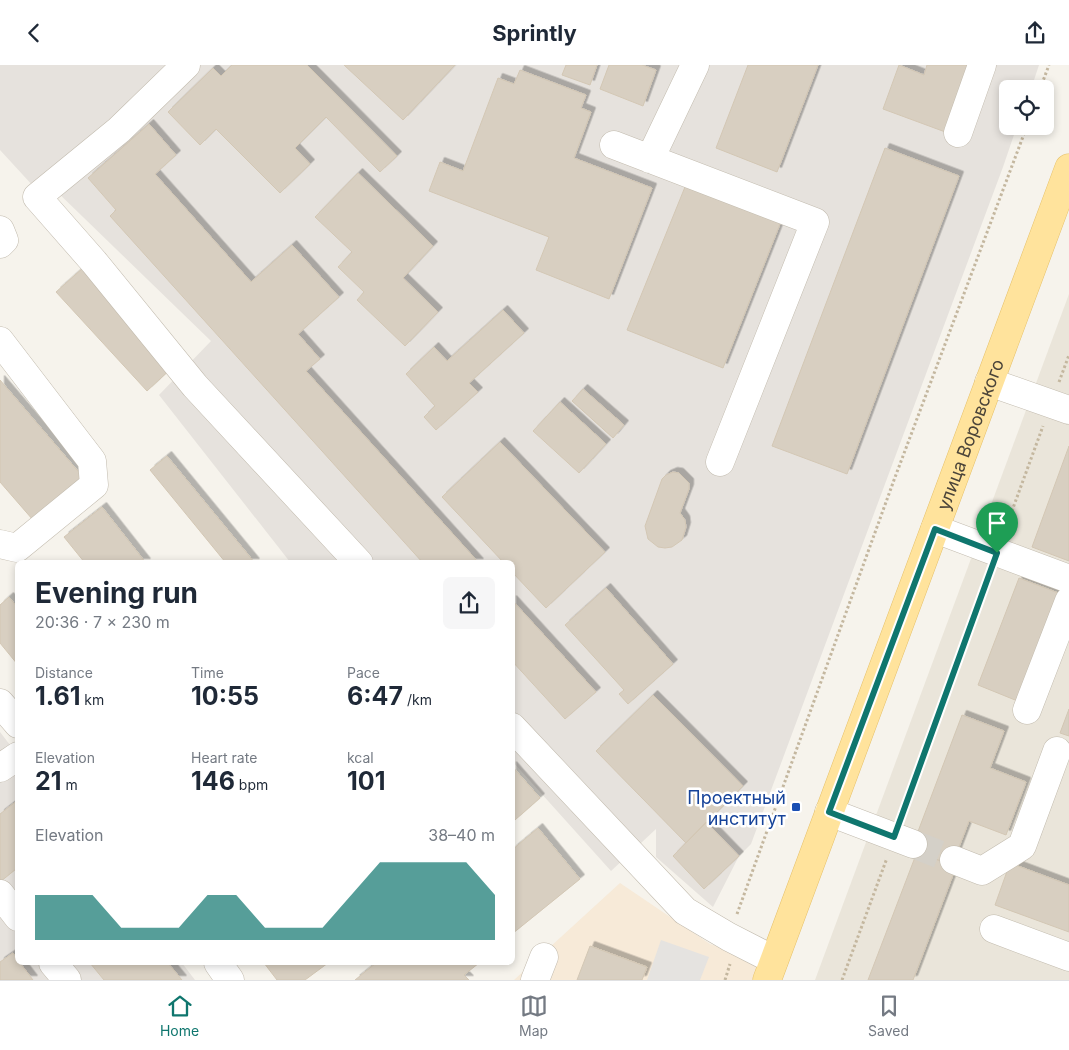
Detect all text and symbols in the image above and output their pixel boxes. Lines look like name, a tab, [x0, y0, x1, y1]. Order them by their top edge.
icon: back	[20, 19, 48, 47]
icon: share	[1021, 19, 1049, 47]
text: Sprintly	[492, 20, 577, 46]
map controls	[999, 80, 1054, 135]
button: locate	[999, 80, 1054, 135]
street label: улица Воровского	[932, 356, 1008, 513]
pin	[976, 502, 1018, 553]
icon: arrive	[983, 509, 1011, 537]
text: Evening run	[35, 576, 198, 610]
button: share	[443, 577, 495, 629]
text: 20:36 · 7 × 230 m	[35, 612, 170, 632]
text: Distance	[35, 664, 93, 681]
text: Time	[191, 664, 224, 681]
text: Pace	[347, 664, 380, 681]
text: 1.61	[35, 681, 80, 711]
text: 10:55	[191, 681, 259, 711]
text: 6:47	[347, 681, 403, 711]
text: km	[80, 691, 104, 708]
text: /km	[403, 691, 432, 708]
text: Elevation	[35, 749, 95, 766]
text: Heart rate	[191, 749, 257, 766]
text: kcal	[347, 749, 374, 766]
text: 21	[35, 766, 62, 796]
text: 146	[191, 766, 235, 796]
text: 101	[347, 766, 385, 796]
text: m	[62, 776, 78, 793]
text: bpm	[235, 776, 268, 793]
place label: Проектный институт	[687, 787, 787, 829]
marker: Проектный институт	[790, 801, 802, 813]
text: Elevation	[35, 825, 104, 845]
text: 38–40 m	[428, 825, 495, 845]
tab: Home	[160, 992, 199, 1039]
tab: Map	[519, 992, 548, 1039]
tab: Saved	[868, 992, 909, 1039]

